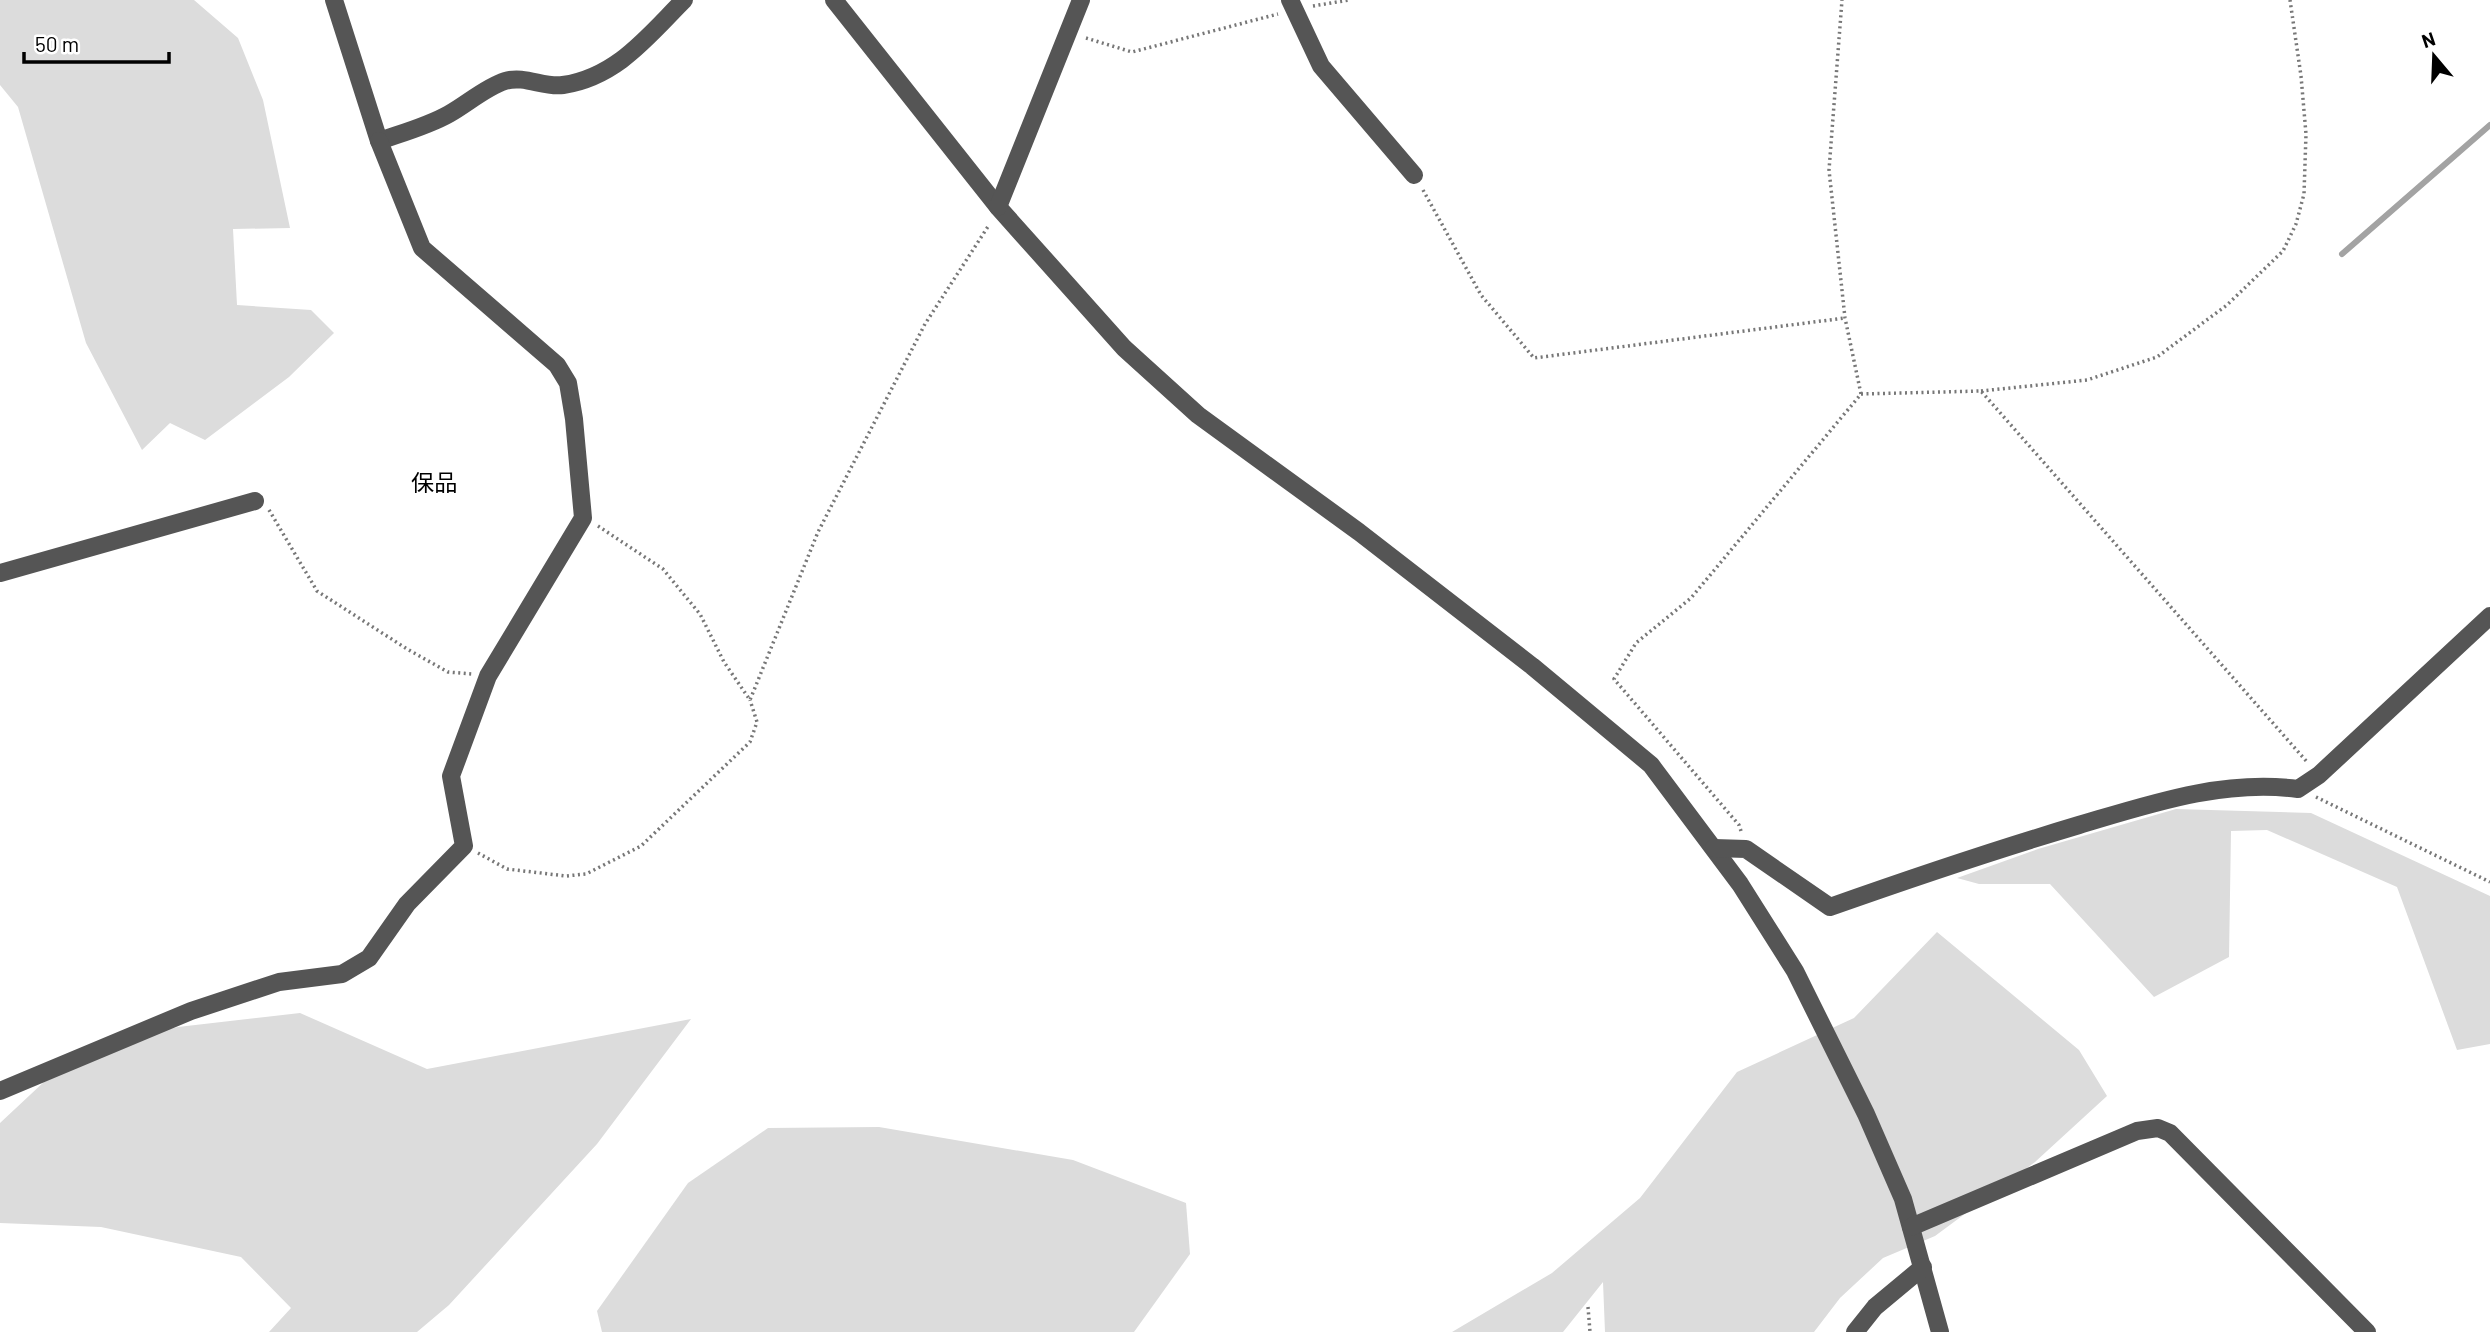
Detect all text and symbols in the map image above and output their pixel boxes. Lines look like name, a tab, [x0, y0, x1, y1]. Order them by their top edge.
scale bar	[24, 21, 170, 65]
north arrow	[2399, 21, 2469, 91]
text: N	[2419, 27, 2438, 52]
text: 50 m	[35, 31, 79, 56]
district label: 保品	[411, 468, 457, 496]

